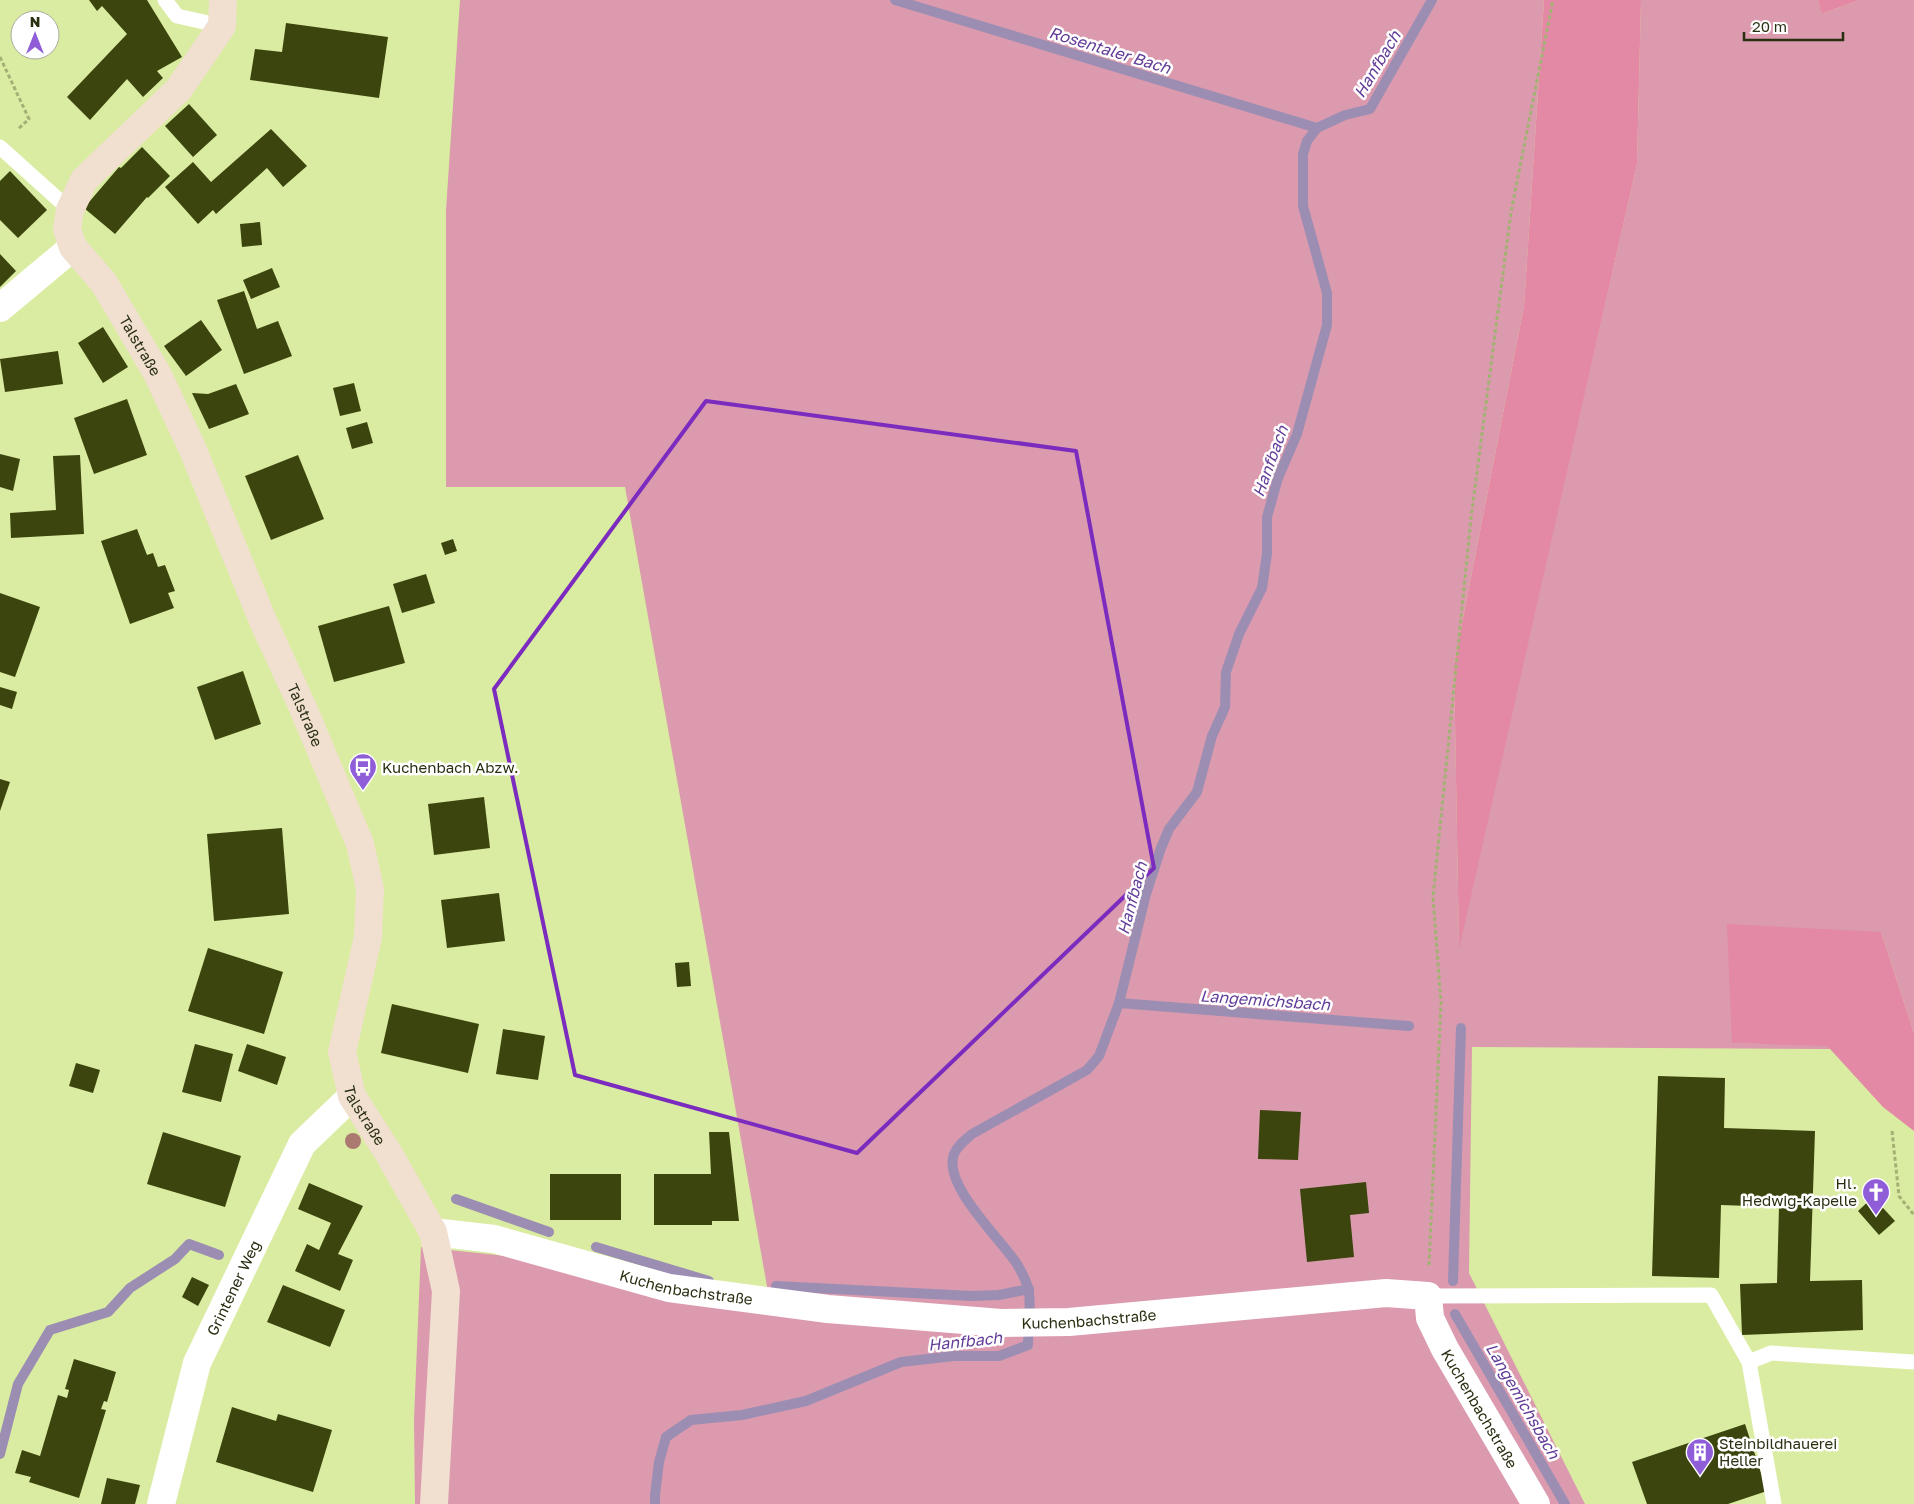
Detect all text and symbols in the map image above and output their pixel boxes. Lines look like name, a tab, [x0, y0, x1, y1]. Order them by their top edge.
north arrow	[10, 10, 60, 60]
scale bar	[1744, 10, 1843, 42]
text: N	[30, 13, 40, 30]
text: 20 m	[1752, 17, 1787, 35]
water label: Rosentaler Bach	[1047, 22, 1174, 78]
water label: Hanfbach	[1349, 26, 1405, 101]
street label: Talstraße	[116, 312, 165, 379]
water label: Hanfbach	[1248, 422, 1293, 499]
street label: Talstraße	[284, 681, 327, 749]
bus stop icon: Kuchenbach Abzw.	[348, 752, 378, 791]
place label: Kuchenbach Abzw.	[382, 758, 518, 776]
water label: Hanfbach	[1113, 858, 1152, 936]
water label: Langemichsbach	[1199, 985, 1332, 1015]
street label: Talstraße	[341, 1084, 390, 1148]
place label: Hl. Hedwig-Kapelle	[1742, 1174, 1857, 1209]
church icon: Hl. Hedwig-Kapelle	[1861, 1177, 1891, 1216]
street label: Grintener Weg	[203, 1237, 264, 1338]
street label: Kuchenbachstraße	[618, 1266, 754, 1308]
street label: Kuchenbachstraße	[1021, 1305, 1157, 1332]
water label: Hanfbach	[927, 1327, 1004, 1355]
water label: Langemichsbach	[1482, 1340, 1565, 1463]
street label: Kuchenbachstraße	[1438, 1346, 1522, 1472]
place label: Steinbildhauerei Heller	[1719, 1434, 1837, 1469]
building icon: Steinbildhauerei Heller	[1685, 1437, 1715, 1476]

